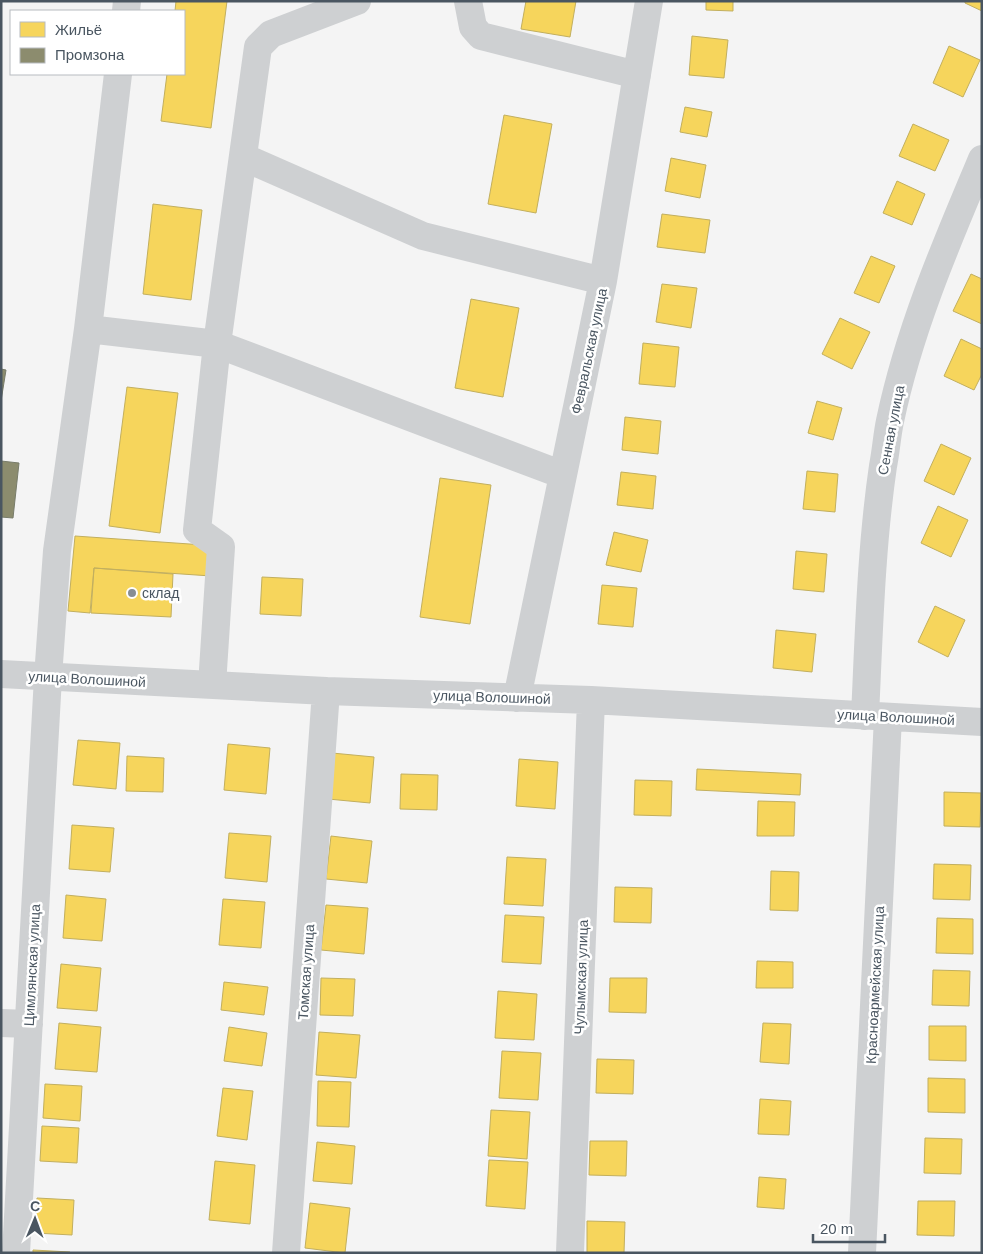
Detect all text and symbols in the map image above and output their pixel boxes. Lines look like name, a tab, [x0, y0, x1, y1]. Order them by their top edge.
legend	[10, 10, 185, 75]
text: Жильё	[55, 21, 102, 38]
text: Промзона	[55, 46, 125, 63]
street label: Февральская улица	[568, 286, 610, 415]
street label: Сенная улица	[874, 384, 908, 476]
place label: склад	[142, 585, 179, 601]
marker: склад	[126, 587, 138, 599]
street label: улица Волошиной	[28, 668, 146, 690]
street label: улица Волошиной	[433, 687, 551, 707]
street label: улица Волошиной	[837, 706, 955, 728]
street label: Цимлянская улица	[21, 903, 43, 1027]
street label: Красноармейская улица	[863, 905, 887, 1064]
street label: Чулымская улица	[571, 919, 591, 1035]
street label: Томская улица	[295, 923, 317, 1020]
north arrow	[10, 1194, 60, 1244]
text: С	[30, 1198, 40, 1214]
scale bar	[813, 1212, 886, 1244]
text: 20 m	[820, 1220, 853, 1237]

